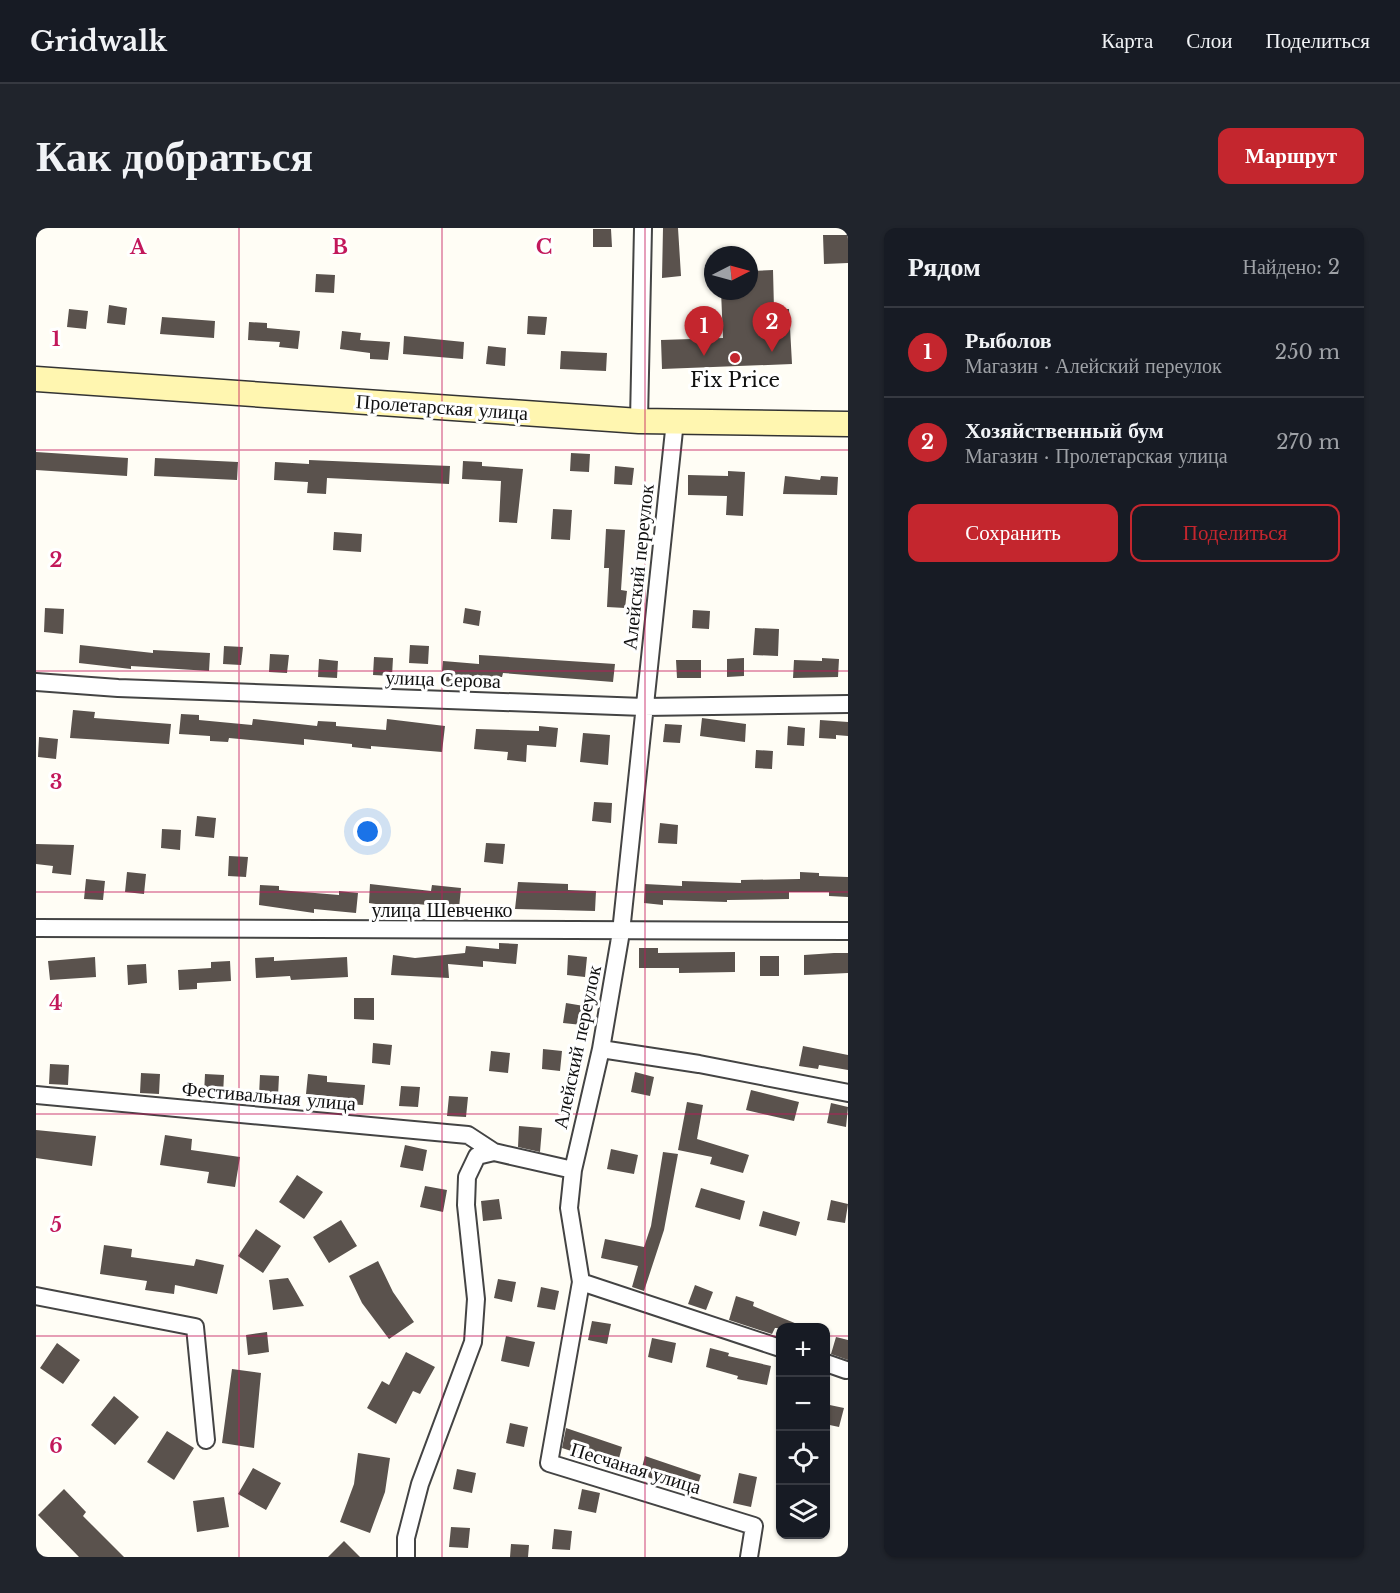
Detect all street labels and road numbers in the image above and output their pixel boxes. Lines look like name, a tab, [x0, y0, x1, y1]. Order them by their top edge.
street label: Пролетарская улица	[355, 389, 529, 425]
street label: Алейский переулок	[617, 483, 659, 651]
street label: улица Серова	[385, 665, 501, 693]
street label: улица Шевченко	[371, 898, 513, 922]
street label: Алейский переулок	[548, 963, 606, 1131]
street label: Фестивальная улица	[181, 1076, 357, 1116]
street label: Песчаная улица	[568, 1437, 704, 1499]

